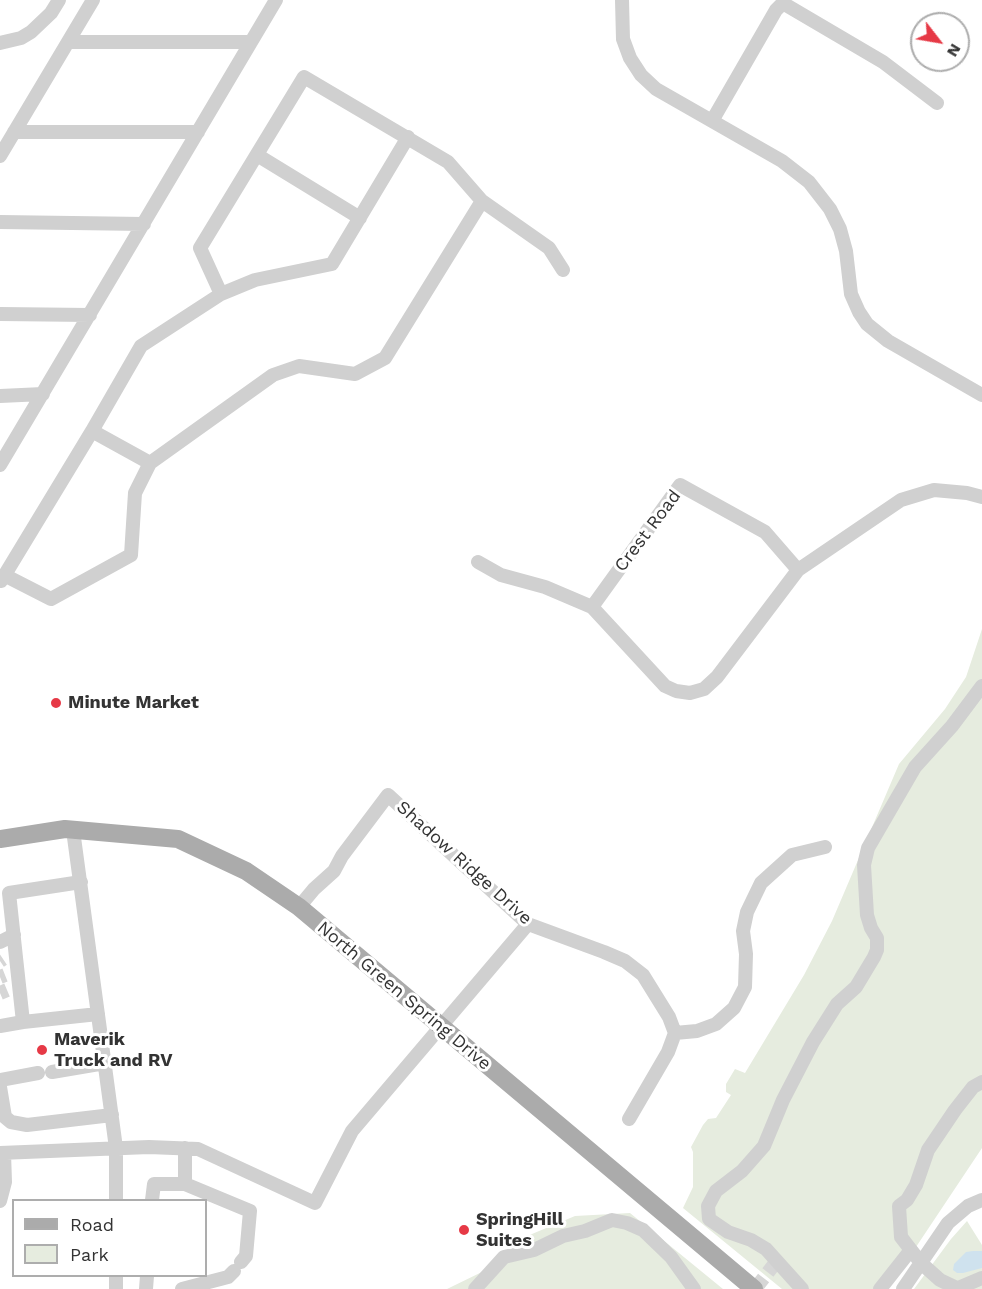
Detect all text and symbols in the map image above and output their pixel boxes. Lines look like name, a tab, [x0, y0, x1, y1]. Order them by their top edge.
north arrow	[910, 12, 970, 72]
text: N	[943, 41, 965, 60]
street label: Crest Road	[610, 486, 686, 576]
place label: Minute Market	[68, 692, 199, 714]
marker: Minute Market	[49, 696, 63, 710]
street label: Shadow Ridge Drive	[392, 797, 536, 929]
street label: North Green Spring Drive	[313, 917, 495, 1075]
place label: Maverik Truck and RV	[54, 1029, 173, 1072]
marker: Maverik Truck and RV	[35, 1043, 49, 1057]
legend	[12, 1199, 207, 1277]
place label: SpringHill Suites	[476, 1209, 563, 1252]
text: Road	[70, 1214, 114, 1235]
marker: SpringHill Suites	[457, 1223, 471, 1237]
text: Park	[70, 1244, 109, 1265]

